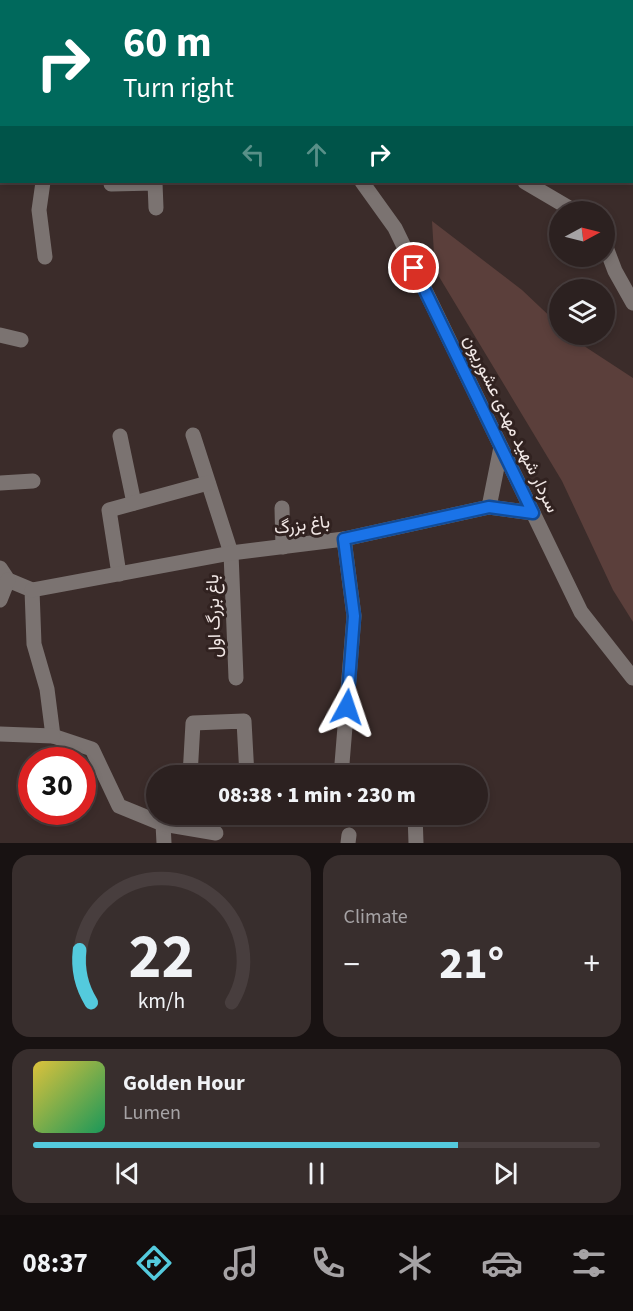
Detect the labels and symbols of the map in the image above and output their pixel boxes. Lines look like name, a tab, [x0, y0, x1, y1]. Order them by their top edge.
north arrow	[549, 201, 615, 267]
pin	[388, 242, 439, 293]
street label: سردار شهید مهدی عشوریون	[457, 331, 565, 517]
street label: باغ بزرگ	[273, 509, 331, 541]
street label: باغ بزرگ اول	[200, 574, 228, 658]
position arrow	[315, 675, 379, 739]
speed limit sign: 30	[18, 747, 96, 825]

